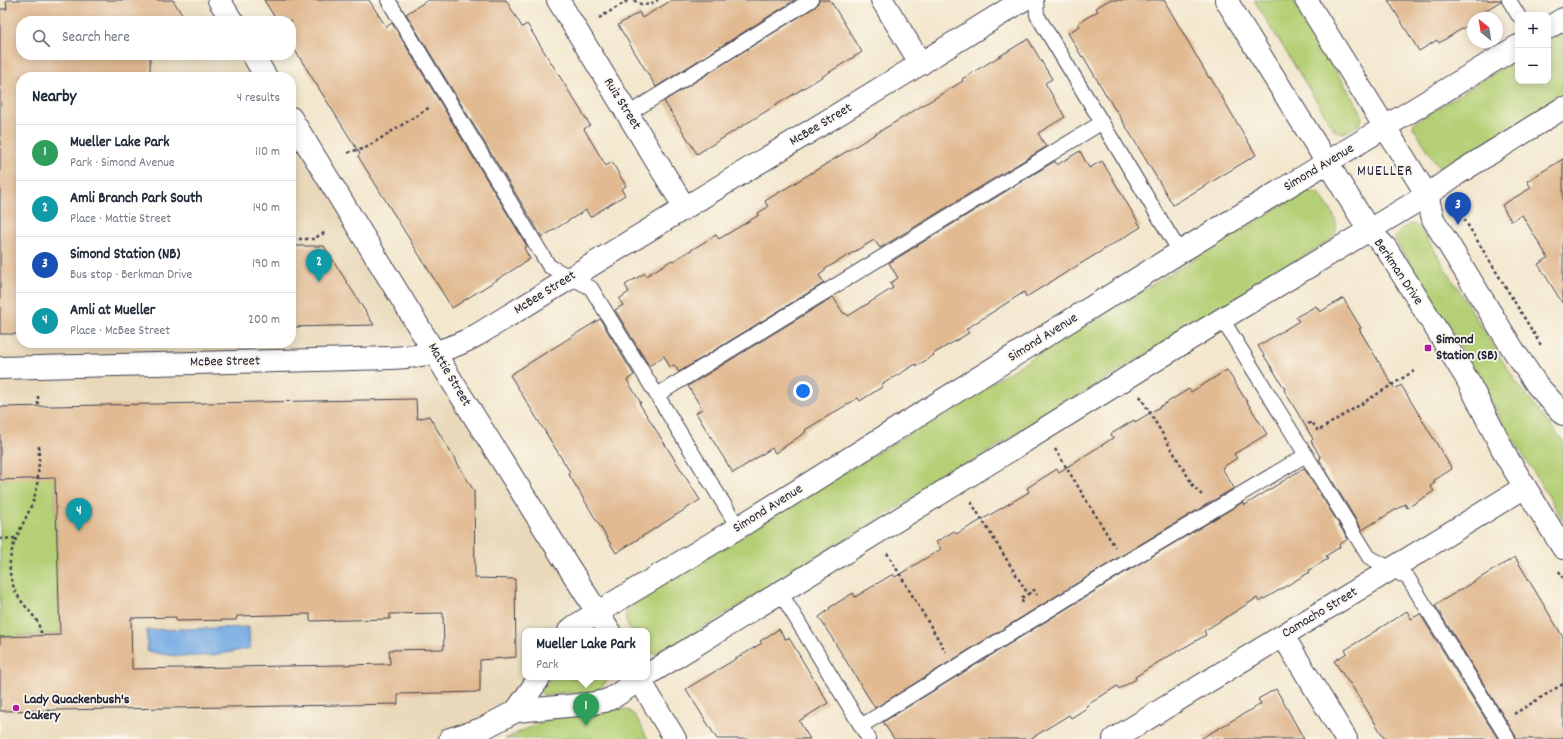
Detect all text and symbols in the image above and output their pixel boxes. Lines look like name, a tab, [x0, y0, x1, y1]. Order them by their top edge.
north arrow	[1467, 12, 1503, 48]
map controls	[1515, 12, 1551, 84]
button: +	[1515, 12, 1551, 48]
search box	[16, 16, 296, 60]
icon: search	[30, 27, 52, 49]
text: Search here	[62, 27, 130, 49]
button: −	[1515, 48, 1551, 84]
street label: Ruiz Street	[598, 74, 646, 134]
text: Nearby	[32, 86, 76, 110]
text: 4 results	[237, 89, 280, 108]
street label: McBee Street	[786, 98, 856, 152]
text: Mueller Lake Park	[70, 132, 170, 154]
street label: Simond Avenue	[1280, 139, 1358, 197]
text: 1	[44, 143, 46, 162]
text: 110 m	[255, 143, 280, 162]
text: Park · Simond Avenue	[70, 154, 175, 173]
district label: MUELLER	[1357, 161, 1413, 183]
text: Amli Branch Park South	[70, 188, 202, 210]
pin: 3	[1445, 192, 1471, 225]
text: 2	[42, 199, 48, 218]
text: 140 m	[253, 199, 280, 218]
text: Place · Mattie Street	[70, 210, 171, 229]
street label: Berkman Drive	[1368, 235, 1428, 309]
text: Simond Station (NB)	[70, 244, 180, 266]
pin: 2	[306, 249, 332, 282]
text: 3	[42, 255, 48, 274]
text: 190 m	[252, 255, 280, 274]
text: Bus stop · Berkman Drive	[70, 266, 192, 285]
street label: McBee Street	[510, 266, 580, 320]
text: Amli at Mueller	[70, 300, 155, 322]
street label: Simond Avenue	[1004, 309, 1082, 367]
text: 4	[42, 311, 48, 330]
text: 200 m	[248, 311, 280, 330]
text: Place · McBee Street	[70, 322, 170, 341]
place label: Simond Station (SB)	[1436, 330, 1498, 366]
street label: Mattie Street	[422, 339, 476, 411]
marker: Simond Station (SB)	[1423, 343, 1433, 353]
street label: McBee Street	[190, 351, 260, 373]
your location	[793, 381, 813, 401]
street label: Simond Avenue	[729, 480, 807, 538]
pin: 4	[66, 498, 92, 531]
street label: Camacho Street	[1278, 582, 1362, 644]
popup	[522, 628, 650, 680]
text: Mueller Lake Park	[536, 634, 636, 656]
text: Park	[536, 656, 558, 675]
place label: Lady Quackenbush's Cakery	[24, 690, 130, 726]
pin: 1	[573, 693, 599, 726]
marker: Lady Quackenbush's Cakery	[11, 703, 21, 713]

